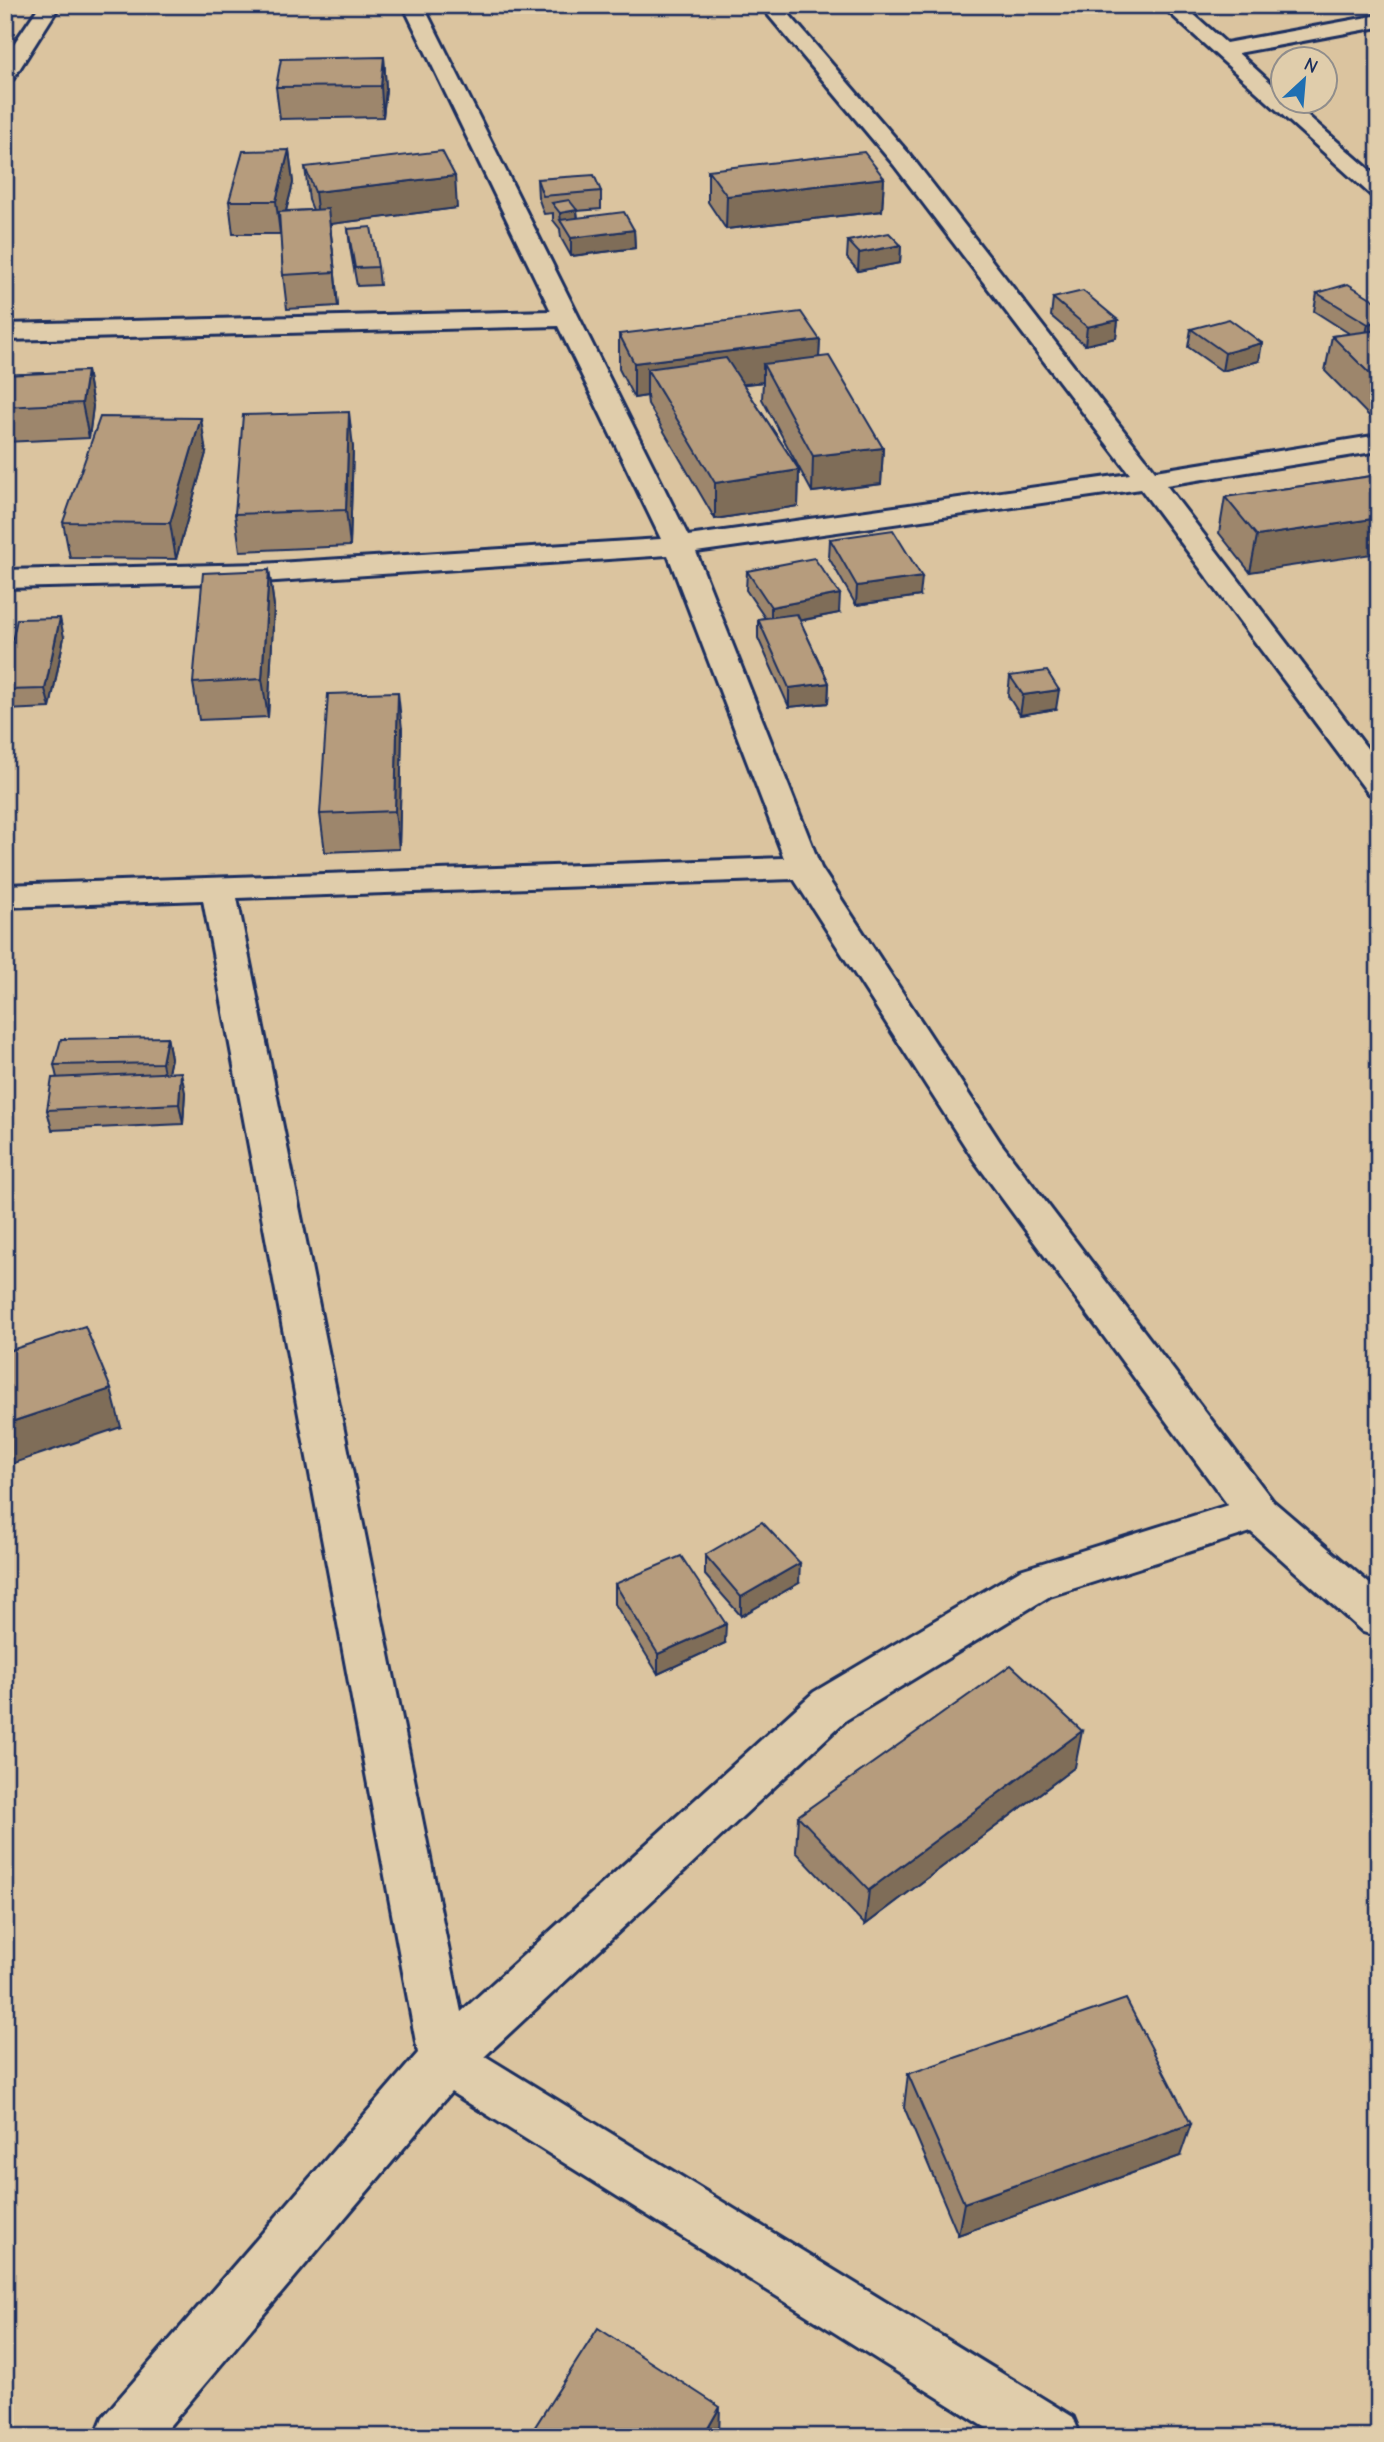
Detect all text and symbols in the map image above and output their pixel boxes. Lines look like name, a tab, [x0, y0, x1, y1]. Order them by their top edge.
north arrow	[1268, 46, 1338, 116]
text: N	[1301, 53, 1321, 78]

